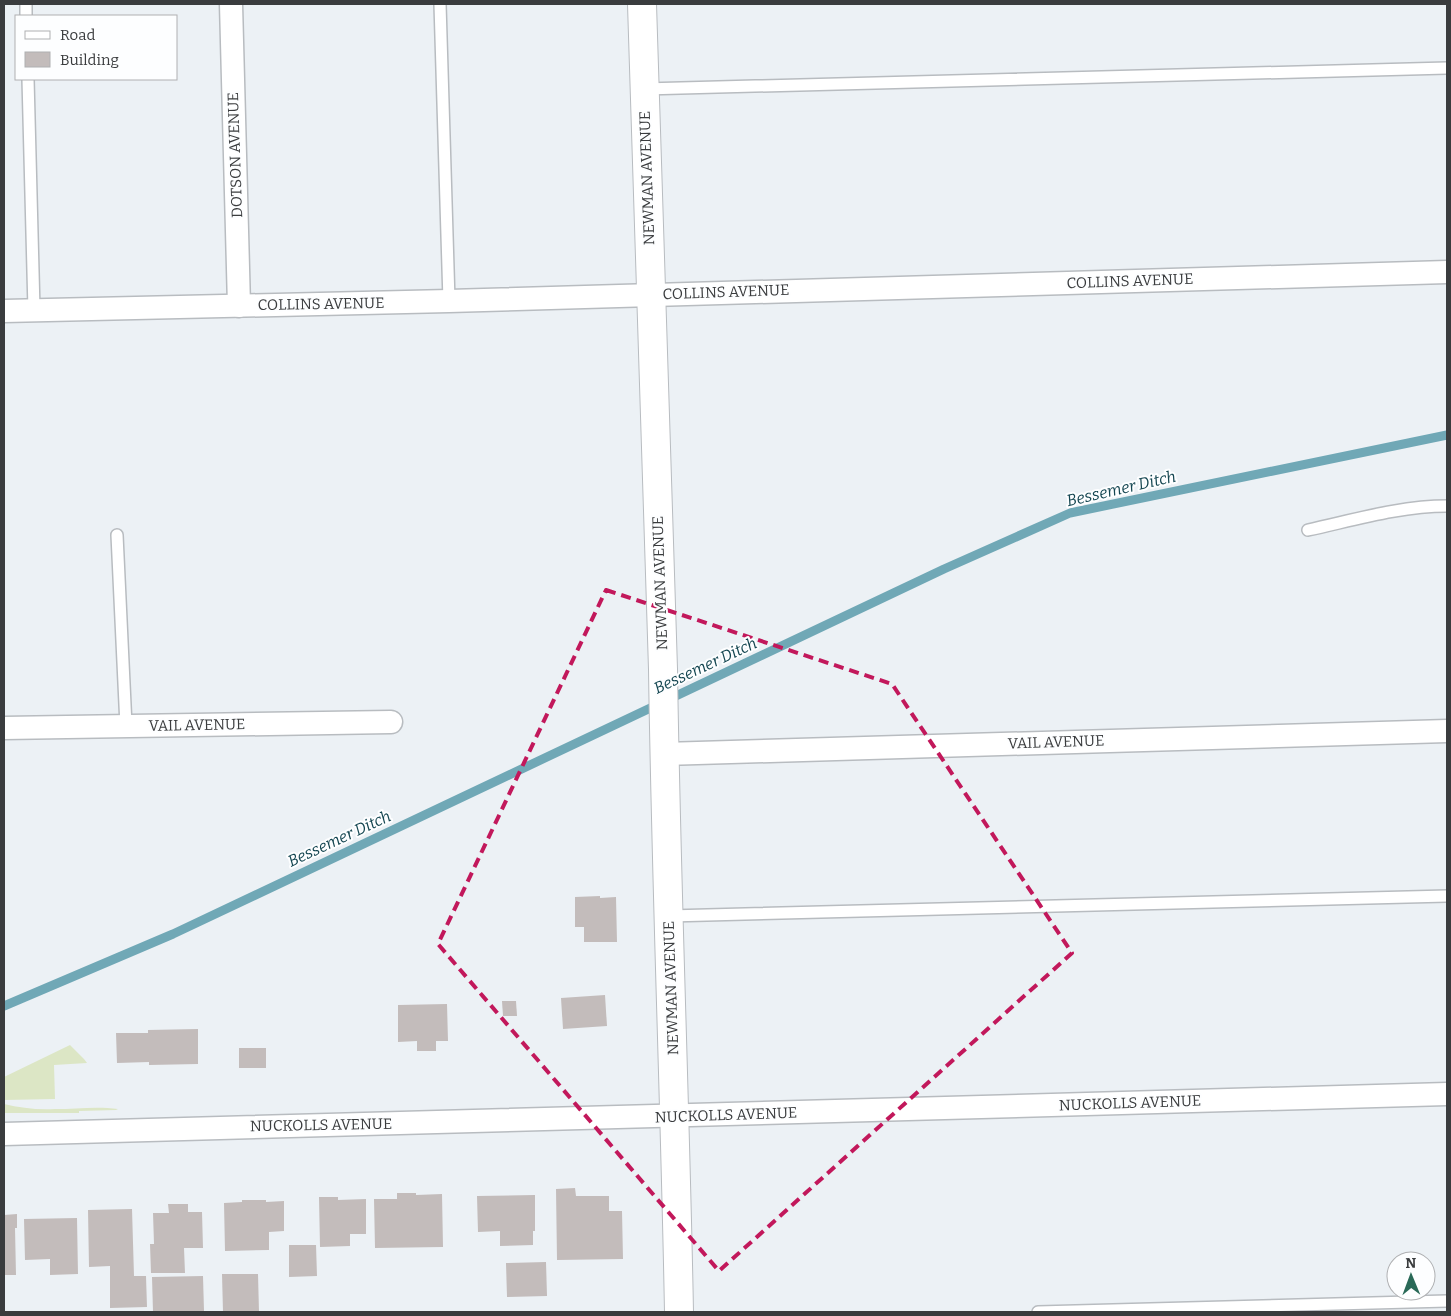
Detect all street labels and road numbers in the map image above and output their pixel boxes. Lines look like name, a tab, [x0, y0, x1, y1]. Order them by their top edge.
street label: DOTSON AVENUE	[224, 92, 246, 218]
street label: NEWMAN AVENUE	[636, 110, 658, 246]
street label: COLLINS AVENUE	[1066, 270, 1194, 292]
street label: COLLINS AVENUE	[662, 281, 790, 303]
street label: COLLINS AVENUE	[257, 294, 385, 314]
street label: NEWMAN AVENUE	[649, 515, 671, 651]
street label: VAIL AVENUE	[149, 715, 245, 735]
street label: VAIL AVENUE	[1007, 731, 1105, 753]
street label: NEWMAN AVENUE	[660, 920, 682, 1056]
street label: NUCKOLLS AVENUE	[1059, 1092, 1201, 1114]
street label: NUCKOLLS AVENUE	[655, 1104, 797, 1126]
street label: NUCKOLLS AVENUE	[250, 1115, 392, 1135]

